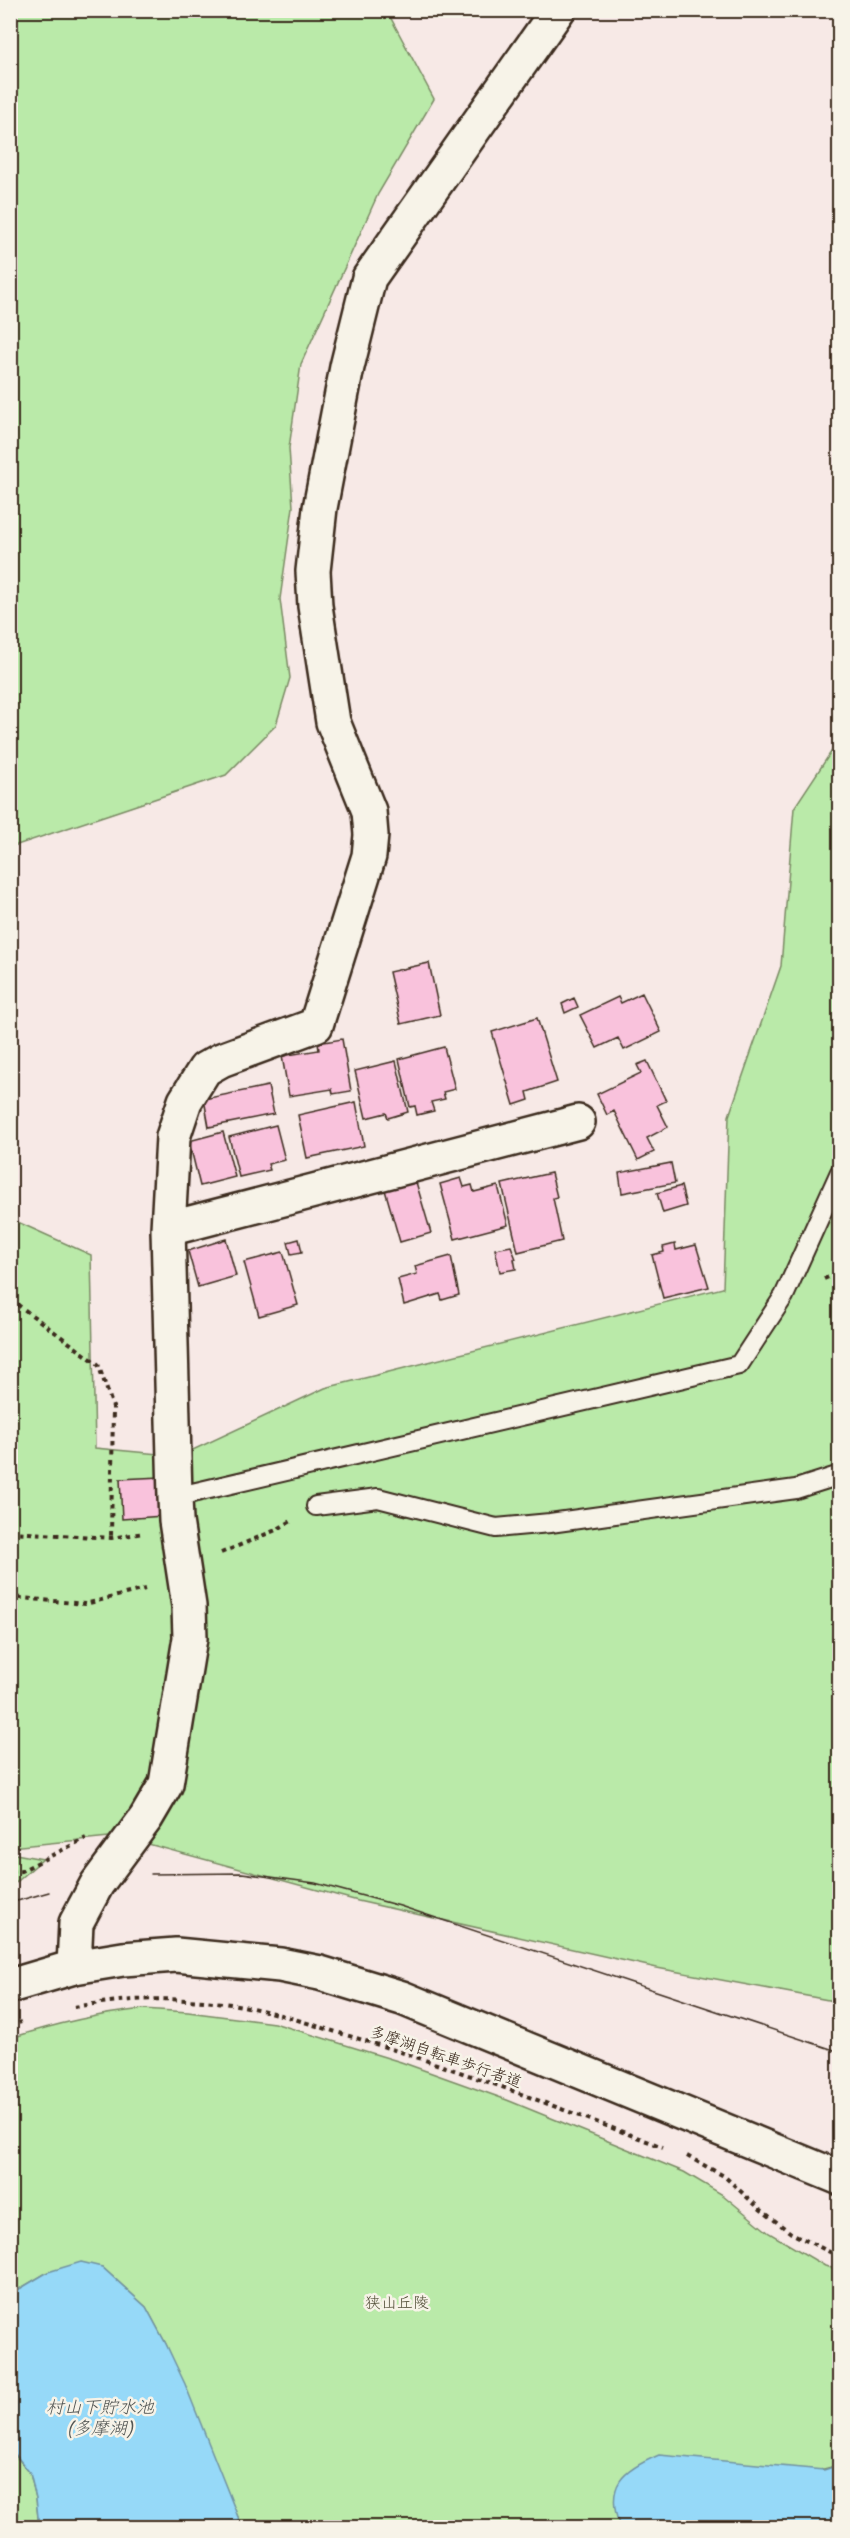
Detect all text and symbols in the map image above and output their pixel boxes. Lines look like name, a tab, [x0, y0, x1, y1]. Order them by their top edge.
street label: 多摩湖自転車歩行者道	[367, 2020, 525, 2092]
park label: 狭山丘陵	[365, 2292, 429, 2312]
water label: 村山下貯水池 (多摩湖)	[46, 2395, 155, 2439]

